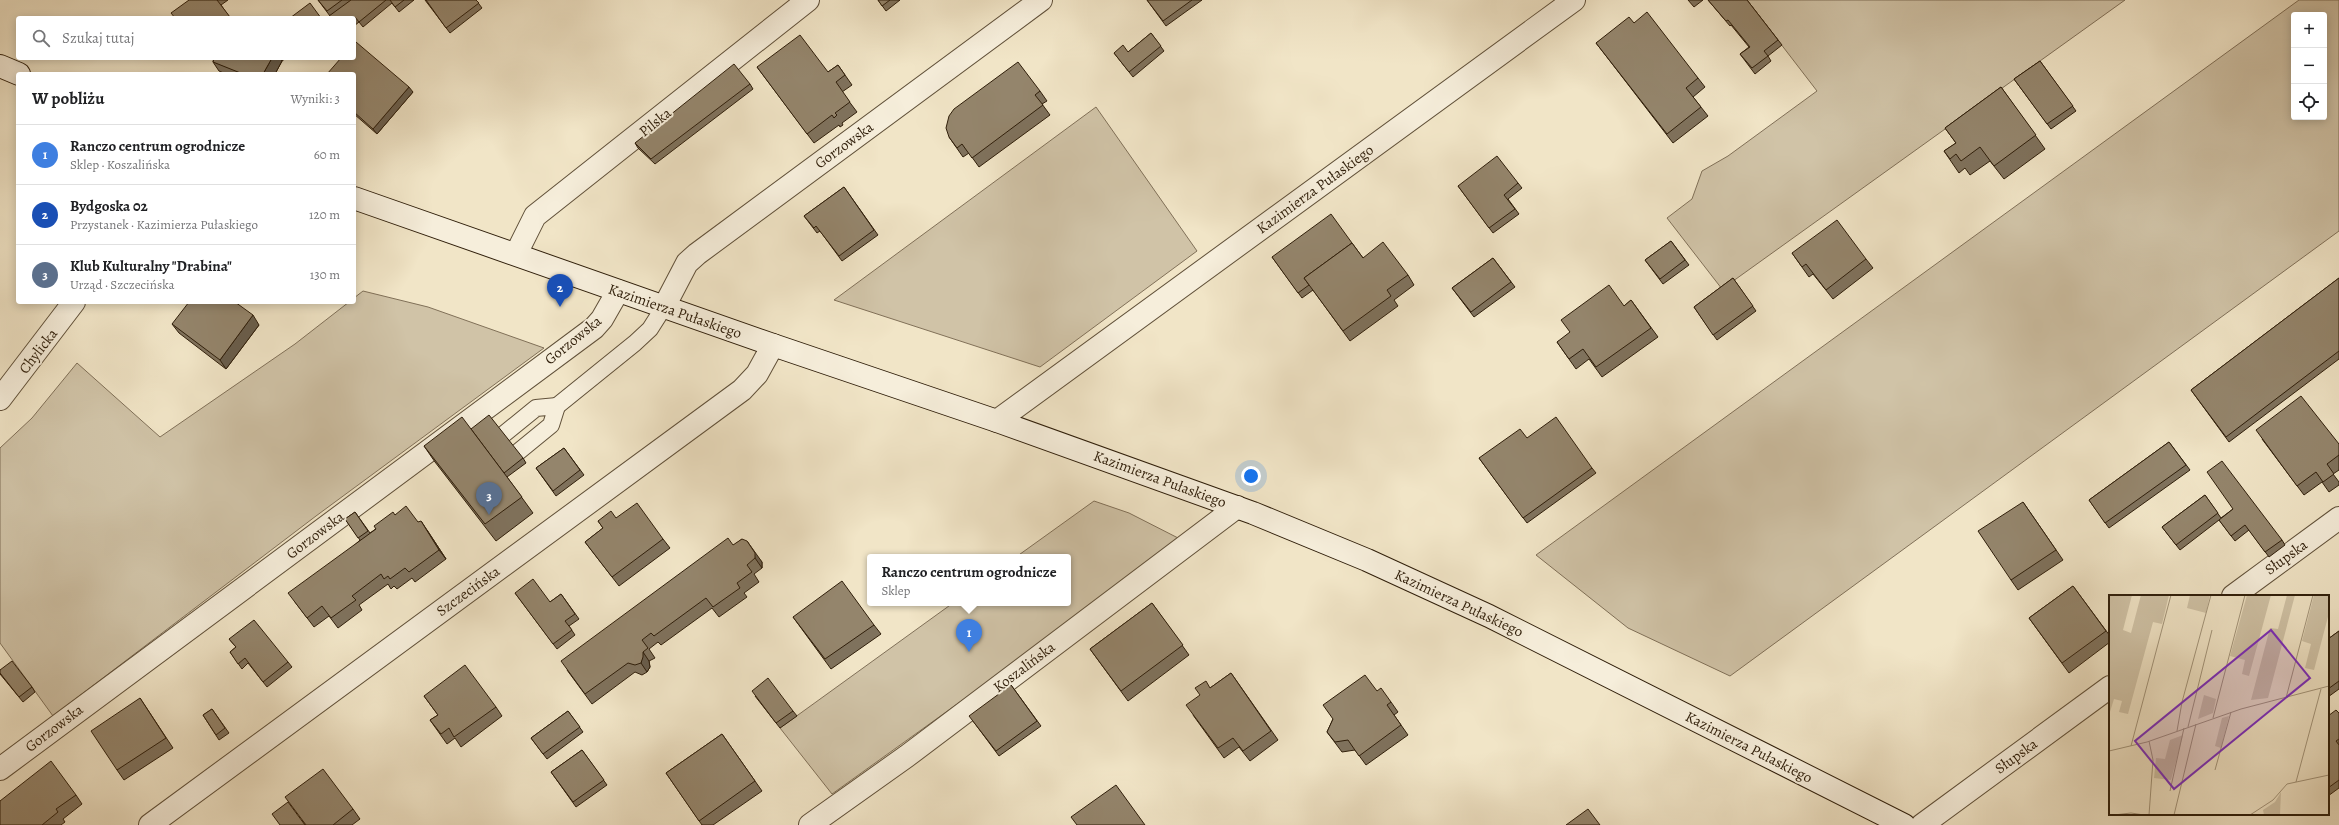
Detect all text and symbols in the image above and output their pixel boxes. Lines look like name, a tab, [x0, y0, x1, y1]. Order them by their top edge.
map controls	[2291, 12, 2327, 120]
button: +	[2291, 12, 2327, 48]
search box	[16, 16, 356, 60]
icon: search	[30, 27, 52, 49]
text: Szukaj tutaj	[62, 28, 135, 48]
button: −	[2291, 48, 2327, 84]
button: locate	[2291, 84, 2327, 120]
text: W pobliżu	[32, 87, 104, 110]
text: Wyniki: 3	[290, 90, 340, 107]
street label: Pilska	[635, 103, 675, 141]
street label: Gorzowska	[811, 117, 877, 173]
text: Ranczo centrum ogrodnicze	[70, 136, 245, 156]
street label: Kazimierza Pułaskiego	[1252, 140, 1378, 238]
text: 1	[43, 146, 47, 163]
text: 60 m	[314, 146, 340, 163]
text: Sklep · Koszalińska	[70, 156, 170, 173]
text: Bydgoska 02	[70, 196, 148, 216]
text: 2	[42, 206, 48, 223]
text: 120 m	[309, 206, 340, 223]
text: Przystanek · Kazimierza Pułaskiego	[70, 216, 258, 233]
text: Klub Kulturalny "Drabina"	[70, 256, 232, 276]
text: 3	[42, 266, 48, 283]
text: 130 m	[310, 266, 340, 283]
pin: 2	[547, 274, 573, 307]
text: Urząd · Szczecińska	[70, 276, 174, 293]
street label: Kazimierza Pułaskiego	[605, 279, 745, 343]
street label: Gorzowska	[540, 311, 606, 369]
street label: Chylicka	[14, 324, 62, 378]
street label: Kazimierza Pułaskiego	[1091, 446, 1229, 512]
your location	[1241, 466, 1261, 486]
pin: 3	[476, 482, 502, 515]
street label: Gorzowska	[282, 507, 348, 563]
street label: Słupska	[2261, 535, 2311, 579]
popup	[867, 554, 1071, 606]
street label: Szczecińska	[432, 561, 504, 621]
text: Ranczo centrum ogrodnicze	[881, 562, 1057, 582]
street label: Kazimierza Pułaskiego	[1391, 564, 1527, 642]
text: Sklep	[881, 582, 910, 599]
inset map	[2109, 595, 2329, 815]
pin: 1	[956, 619, 982, 652]
street label: Koszalińska	[989, 637, 1059, 697]
street label: Gorzowska	[21, 700, 87, 756]
street label: Kazimierza Pułaskiego	[1682, 706, 1816, 788]
street label: Słupska	[1991, 734, 2041, 778]

